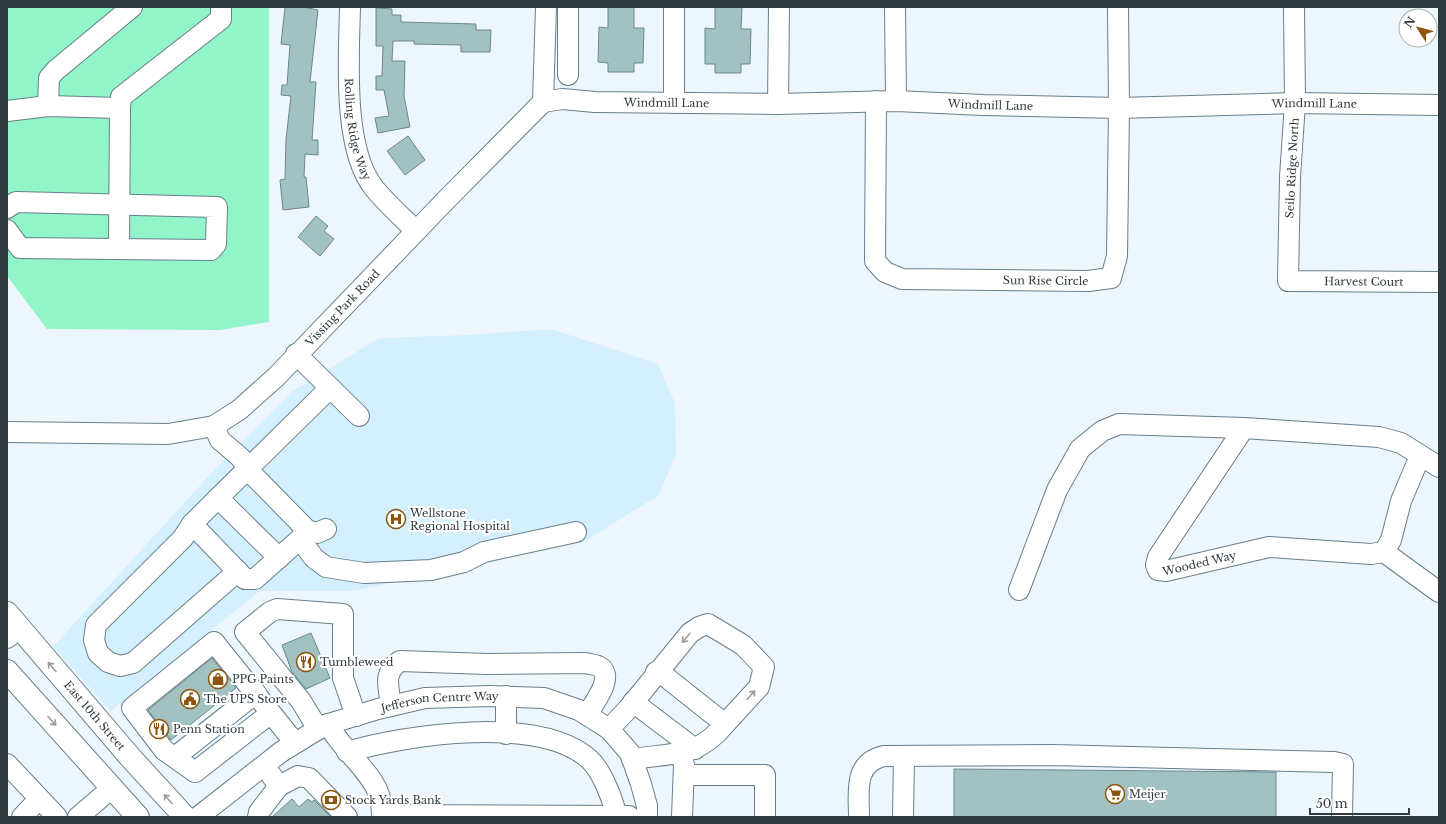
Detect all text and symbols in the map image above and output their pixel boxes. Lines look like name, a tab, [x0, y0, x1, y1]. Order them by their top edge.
north arrow	[1398, 8, 1438, 48]
text: N	[1401, 13, 1419, 30]
street label: Rolling Ridge Way	[342, 78, 374, 183]
street label: Windmill Lane	[623, 95, 709, 110]
street label: Windmill Lane	[946, 96, 1033, 113]
street label: Windmill Lane	[1270, 96, 1357, 111]
street label: Seilo Ridge North	[1282, 117, 1302, 219]
street label: Vissing Park Road	[302, 266, 383, 350]
street label: Sun Rise Circle	[1003, 273, 1089, 288]
street label: Harvest Court	[1324, 274, 1404, 289]
place label: Wellstone Regional Hospital	[409, 506, 510, 533]
hospital icon: Wellstone Regional Hospital	[385, 508, 407, 530]
street label: Wooded Way	[1160, 548, 1238, 579]
one-way arrow	[681, 633, 690, 643]
restaurant icon: Tumbleweed	[295, 651, 317, 673]
place label: Tumbleweed	[320, 655, 394, 669]
one-way arrow	[48, 662, 57, 672]
shop icon: PPG Paints	[207, 668, 229, 690]
place label: PPG Paints	[232, 672, 294, 686]
street label: East 10th Street	[61, 678, 129, 754]
public building icon: The UPS Store	[179, 688, 201, 710]
street label: Jefferson Centre Way	[378, 689, 499, 716]
one-way arrow	[746, 690, 756, 700]
place label: The UPS Store	[204, 692, 287, 706]
one-way arrow	[47, 715, 56, 726]
restaurant icon: Penn Station	[148, 718, 170, 740]
place label: Penn Station	[173, 722, 245, 736]
supermarket icon: Meijer	[1104, 783, 1126, 805]
place label: Meijer	[1129, 787, 1166, 801]
bank icon: Stock Yards Bank	[320, 789, 342, 811]
scale bar	[1310, 790, 1409, 816]
place label: Stock Yards Bank	[345, 793, 442, 807]
one-way arrow	[163, 794, 173, 804]
text: 50 m	[1316, 796, 1348, 811]

